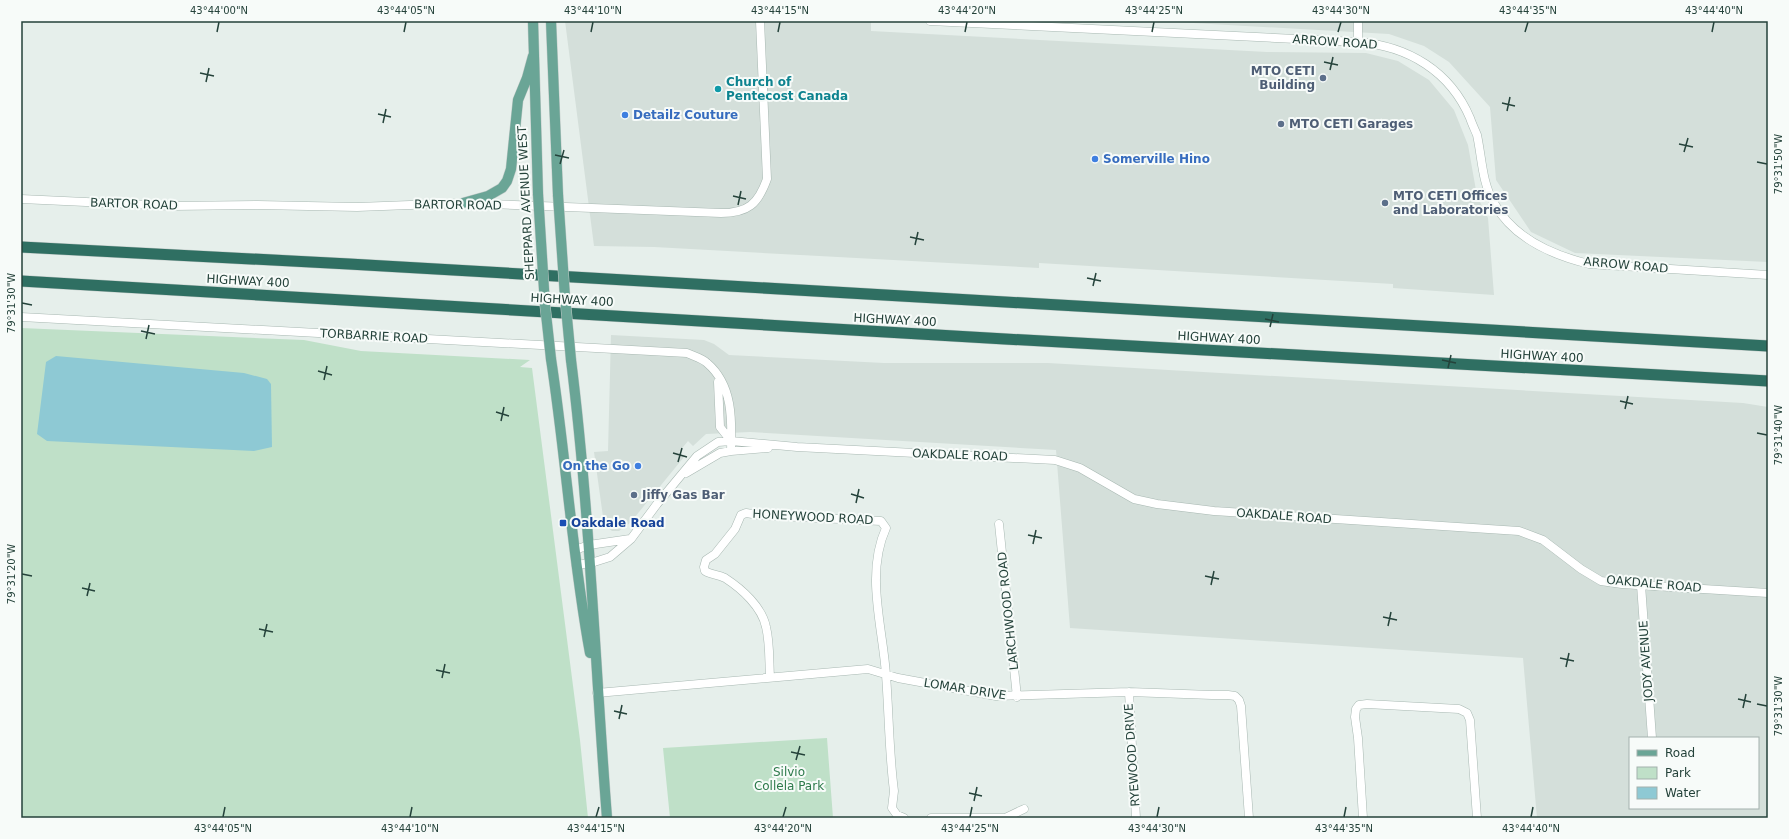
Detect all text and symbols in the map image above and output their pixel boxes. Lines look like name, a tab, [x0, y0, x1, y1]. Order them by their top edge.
text: 43°44'00"N	[190, 5, 248, 16]
text: 43°44'05"N	[377, 5, 435, 16]
text: 43°44'10"N	[564, 5, 622, 16]
text: 43°44'15"N	[751, 5, 809, 16]
text: 43°44'20"N	[938, 5, 996, 16]
text: 43°44'25"N	[1125, 5, 1183, 16]
text: 43°44'30"N	[1312, 5, 1370, 16]
text: 43°44'35"N	[1499, 5, 1557, 16]
text: 43°44'40"N	[1685, 5, 1743, 16]
street label: ARROW ROAD	[1292, 32, 1378, 52]
place label: MTO CETI Building	[1251, 64, 1315, 92]
marker: MTO CETI Building	[1318, 73, 1328, 83]
place label: Church of Pentecost Canada	[726, 75, 848, 103]
marker: Church of Pentecost Canada	[713, 84, 723, 94]
place label: Detailz Couture	[633, 108, 738, 122]
marker: Detailz Couture	[620, 110, 630, 120]
place label: MTO CETI Garages	[1289, 117, 1413, 131]
marker: MTO CETI Garages	[1276, 119, 1286, 129]
street label: SHEPPARD AVENUE WEST	[515, 125, 537, 280]
text: 79°31'50"W	[1773, 134, 1784, 194]
place label: Somerville Hino	[1103, 152, 1210, 166]
marker: Somerville Hino	[1090, 154, 1100, 164]
place label: MTO CETI Offices and Laboratories	[1393, 189, 1508, 217]
street label: BARTOR ROAD	[90, 195, 178, 213]
street label: BARTOR ROAD	[414, 197, 502, 213]
marker: MTO CETI Offices and Laboratories	[1380, 198, 1390, 208]
street label: ARROW ROAD	[1583, 254, 1669, 276]
street label: HIGHWAY 400	[206, 272, 290, 290]
text: 79°31'30"W	[6, 273, 17, 333]
street label: HIGHWAY 400	[530, 291, 614, 309]
street label: HIGHWAY 400	[853, 311, 937, 329]
street label: TORBARRIE ROAD	[319, 326, 428, 346]
street label: HIGHWAY 400	[1177, 329, 1261, 347]
street label: HIGHWAY 400	[1500, 347, 1584, 365]
text: 79°31'40"W	[1773, 405, 1784, 465]
street label: OAKDALE ROAD	[912, 446, 1008, 464]
place label: On the Go	[562, 459, 630, 473]
marker: On the Go	[633, 461, 643, 471]
place label: Jiffy Gas Bar	[641, 488, 725, 502]
marker: Jiffy Gas Bar	[629, 490, 639, 500]
street label: OAKDALE ROAD	[1236, 506, 1332, 526]
street label: HONEYWOOD ROAD	[752, 507, 874, 527]
place label: Oakdale Road	[571, 516, 665, 530]
marker: Oakdale Road	[558, 518, 568, 528]
text: 79°31'20"W	[6, 544, 17, 604]
street label: LARCHWOOD ROAD	[995, 551, 1021, 671]
street label: OAKDALE ROAD	[1606, 573, 1702, 595]
street label: JODY AVENUE	[1636, 620, 1656, 703]
street label: LOMAR DRIVE	[923, 676, 1007, 702]
text: 79°31'30"W	[1773, 676, 1784, 736]
street label: RYEWOOD DRIVE	[1121, 703, 1143, 807]
legend	[1629, 737, 1759, 809]
text: Road	[1665, 746, 1695, 760]
park label: Silvio Collela Park	[754, 765, 824, 793]
text: Park	[1665, 766, 1691, 780]
text: Water	[1665, 786, 1701, 800]
text: 43°44'05"N	[194, 823, 252, 834]
text: 43°44'10"N	[381, 823, 439, 834]
text: 43°44'15"N	[567, 823, 625, 834]
text: 43°44'20"N	[754, 823, 812, 834]
text: 43°44'25"N	[941, 823, 999, 834]
text: 43°44'30"N	[1128, 823, 1186, 834]
text: 43°44'35"N	[1315, 823, 1373, 834]
text: 43°44'40"N	[1502, 823, 1560, 834]

